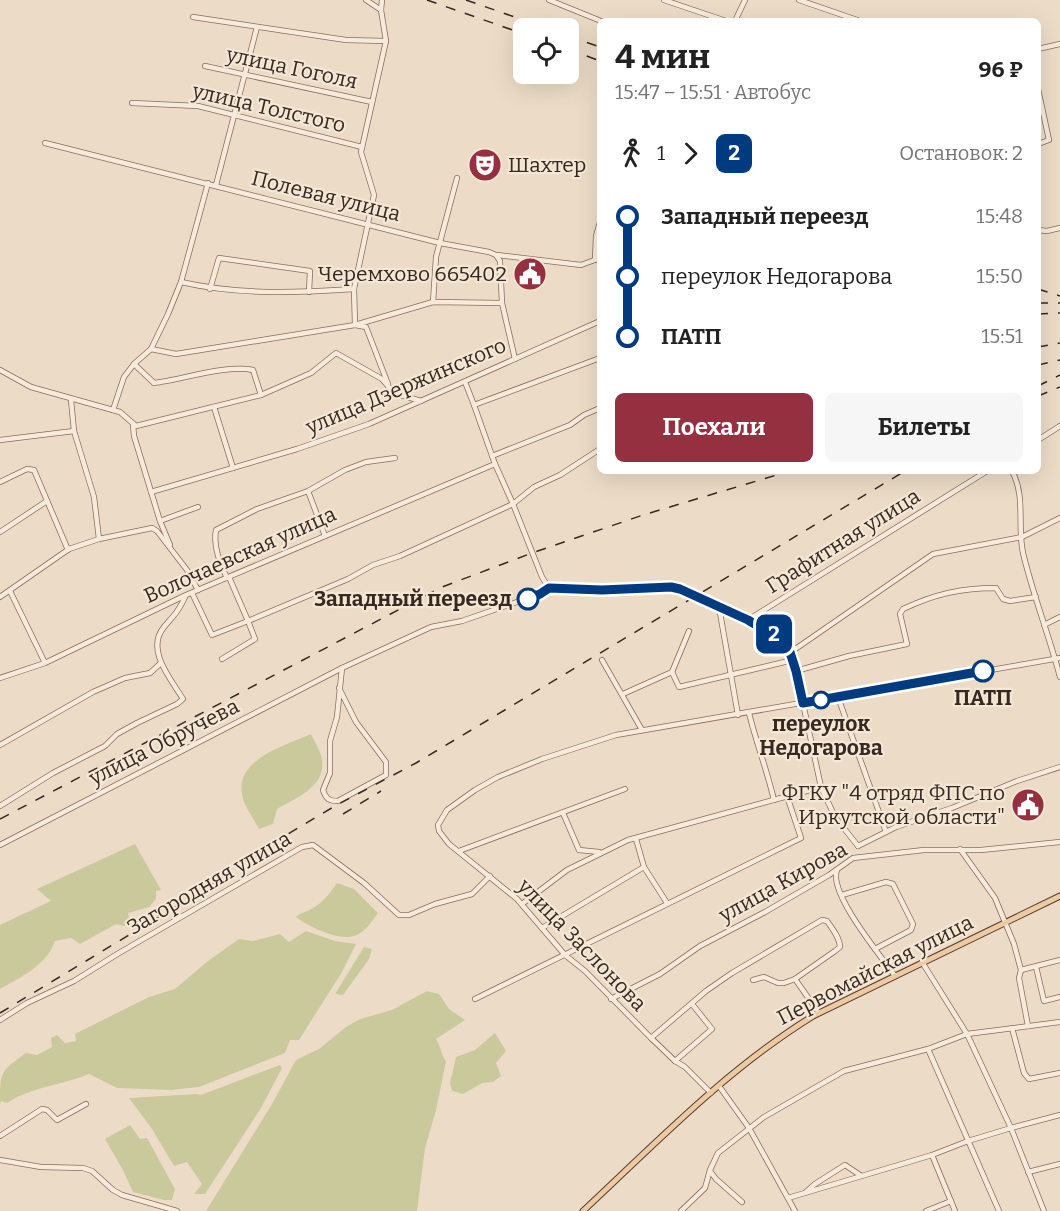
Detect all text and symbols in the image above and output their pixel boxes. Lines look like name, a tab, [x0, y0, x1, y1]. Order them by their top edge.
map controls	[513, 18, 579, 84]
button: locate	[513, 18, 579, 84]
text: 4 мин	[615, 37, 710, 77]
street label: улица Гоголя	[223, 41, 360, 95]
text: 96 ₽	[979, 56, 1023, 83]
street label: улица Толстого	[189, 78, 348, 138]
text: 15:47 – 15:51 · Автобус	[615, 80, 811, 104]
icon: walk	[615, 137, 648, 170]
icon: forward	[674, 137, 707, 170]
text: 2	[728, 140, 740, 166]
text: 1	[657, 141, 665, 165]
text: Остановок: 2	[899, 141, 1023, 165]
theatre icon: Шахтер	[467, 147, 503, 183]
place label: Шахтер	[508, 152, 586, 178]
street label: Полевая улица	[249, 165, 404, 227]
text: Западный переезд	[661, 203, 869, 230]
text: 15:48	[976, 204, 1023, 228]
public building icon: Черемхово 665402	[512, 256, 548, 292]
place label: Черемхово 665402	[318, 261, 507, 287]
text: переулок Недогарова	[661, 263, 892, 290]
text: 15:50	[976, 264, 1023, 288]
text: ПАТП	[661, 323, 722, 350]
text: 15:51	[981, 324, 1023, 348]
street label: улица Дзержинского	[301, 332, 510, 440]
button: Поехали	[615, 393, 813, 462]
button: Билеты	[825, 393, 1023, 462]
street label: Графитная улица	[761, 483, 925, 599]
street label: Волочаевская улица	[140, 501, 341, 609]
place label: Западный переезд	[314, 586, 512, 612]
marker: Западный переезд	[517, 588, 539, 610]
line badge: 2	[754, 614, 794, 654]
text: 2	[768, 621, 780, 647]
marker: ПАТП	[972, 660, 994, 682]
place label: ПАТП	[954, 685, 1012, 711]
marker: переулок Недогарова	[812, 691, 830, 709]
street label: улица Обручева	[84, 693, 244, 791]
place label: переулок Недогарова	[759, 711, 883, 761]
place label: ФГКУ "4 отряд ФПС по Иркутской области"	[781, 780, 1005, 830]
public building icon: ФГКУ "4 отряд ФПС по Иркутской области"	[1010, 787, 1046, 823]
street label: Загородняя улица	[122, 825, 296, 941]
street label: улица Кирова	[714, 836, 852, 928]
street label: улица Заслонова	[512, 873, 652, 1017]
street label: Первомайская улица	[773, 909, 978, 1031]

